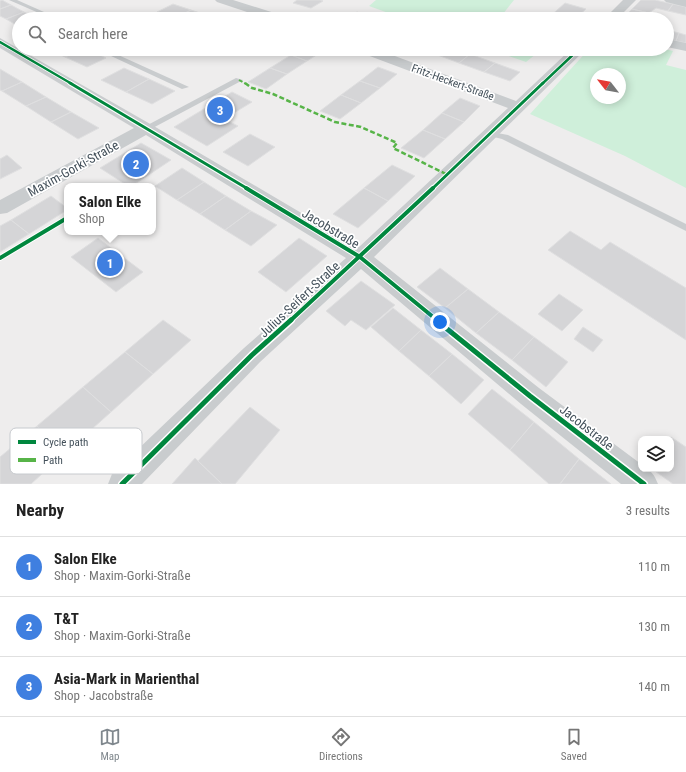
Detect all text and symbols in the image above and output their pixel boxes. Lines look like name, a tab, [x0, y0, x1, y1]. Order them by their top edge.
search box	[12, 12, 674, 56]
icon: search	[26, 23, 48, 45]
text: Search here	[58, 25, 128, 43]
street label: Fritz-Heckert-Straße	[410, 62, 496, 103]
north arrow	[590, 68, 626, 104]
pin: 3	[207, 95, 233, 125]
street label: Maxim-Gorki-Straße	[25, 137, 121, 200]
pin: 2	[123, 149, 149, 179]
popup	[64, 183, 156, 235]
text: Salon Elke	[79, 193, 141, 211]
street label: Jacobstraße	[299, 206, 362, 251]
text: Shop	[79, 211, 105, 226]
pin: 1	[97, 248, 123, 278]
street label: Julius-Seifert-Straße	[256, 258, 343, 341]
your location	[430, 312, 450, 332]
street label: Jacobstraße	[557, 402, 617, 453]
legend	[10, 428, 142, 474]
text: Cycle path	[43, 436, 88, 449]
map controls	[638, 436, 674, 472]
button: layers	[638, 436, 674, 472]
text: Path	[43, 454, 63, 467]
text: Nearby	[16, 500, 64, 520]
text: 3 results	[626, 503, 670, 518]
text: Salon Elke	[54, 550, 117, 568]
text: 1	[26, 559, 32, 574]
text: 110 m	[638, 559, 670, 574]
text: Shop · Maxim-Gorki-Straße	[54, 568, 190, 583]
text: T&T	[54, 610, 79, 628]
text: 2	[26, 619, 32, 634]
text: 130 m	[638, 619, 670, 634]
text: Shop · Maxim-Gorki-Straße	[54, 628, 190, 643]
text: Asia-Mark in Marienthal	[54, 670, 199, 688]
text: 3	[26, 679, 32, 694]
text: 140 m	[638, 679, 670, 694]
text: Shop · Jacobstraße	[54, 688, 153, 703]
tab: Map	[99, 726, 121, 763]
tab: Directions	[319, 726, 363, 763]
tab: Saved	[561, 726, 587, 763]

